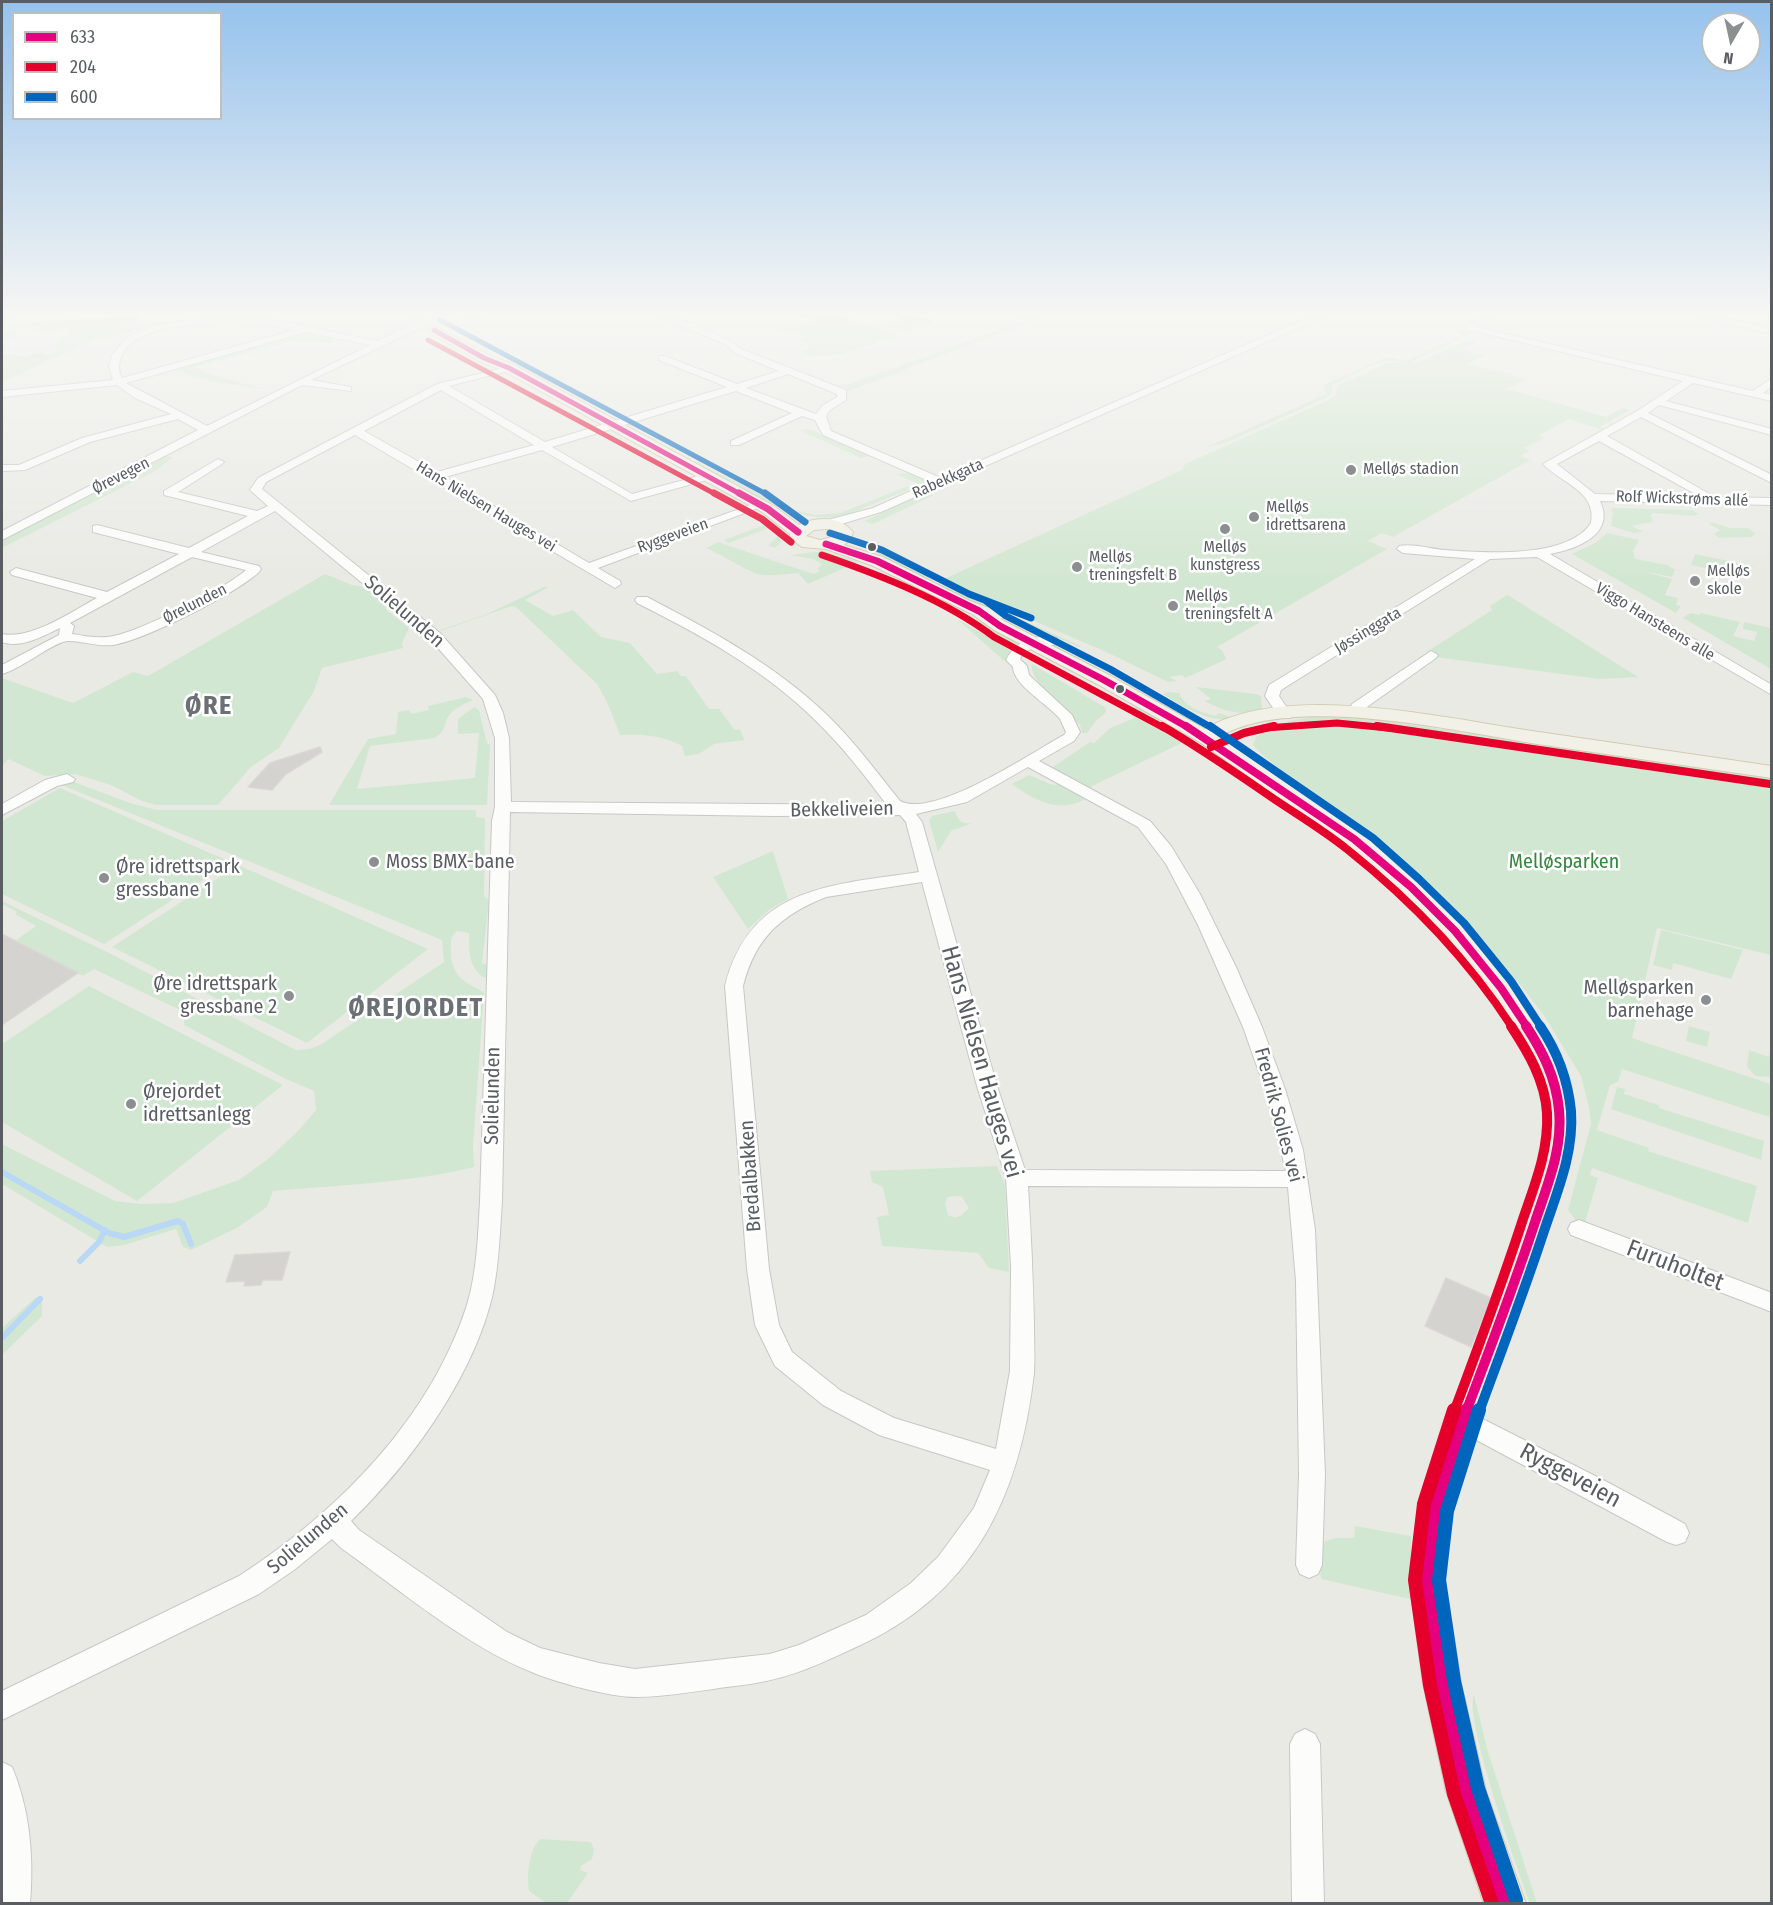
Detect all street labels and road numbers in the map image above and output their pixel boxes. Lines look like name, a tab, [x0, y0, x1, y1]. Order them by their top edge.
street label: Ørevegen	[89, 453, 153, 499]
street label: Rabekkgata	[910, 455, 986, 503]
street label: Hans Nielsen Hauges vei	[412, 458, 560, 556]
street label: Rolf Wickstrøms allé	[1615, 487, 1749, 511]
street label: Ryggeveien	[635, 514, 711, 558]
street label: Solielunden	[359, 571, 449, 653]
street label: Viggo Hansteens alle	[1592, 579, 1718, 665]
street label: Ørelunden	[160, 580, 230, 628]
street label: Jøssinggata	[1331, 604, 1405, 658]
street label: Bekkeliveien	[790, 797, 894, 823]
street label: Hans Nielsen Hauges vei	[934, 943, 1028, 1181]
street label: Fredrik Solies vei	[1248, 1045, 1308, 1185]
street label: Solielunden	[480, 1047, 506, 1145]
street label: Bredalbakken	[735, 1119, 767, 1233]
street label: Furuholtet	[1622, 1234, 1728, 1298]
street label: Ryggeveien	[1514, 1437, 1626, 1515]
street label: Solielunden	[263, 1498, 353, 1580]

